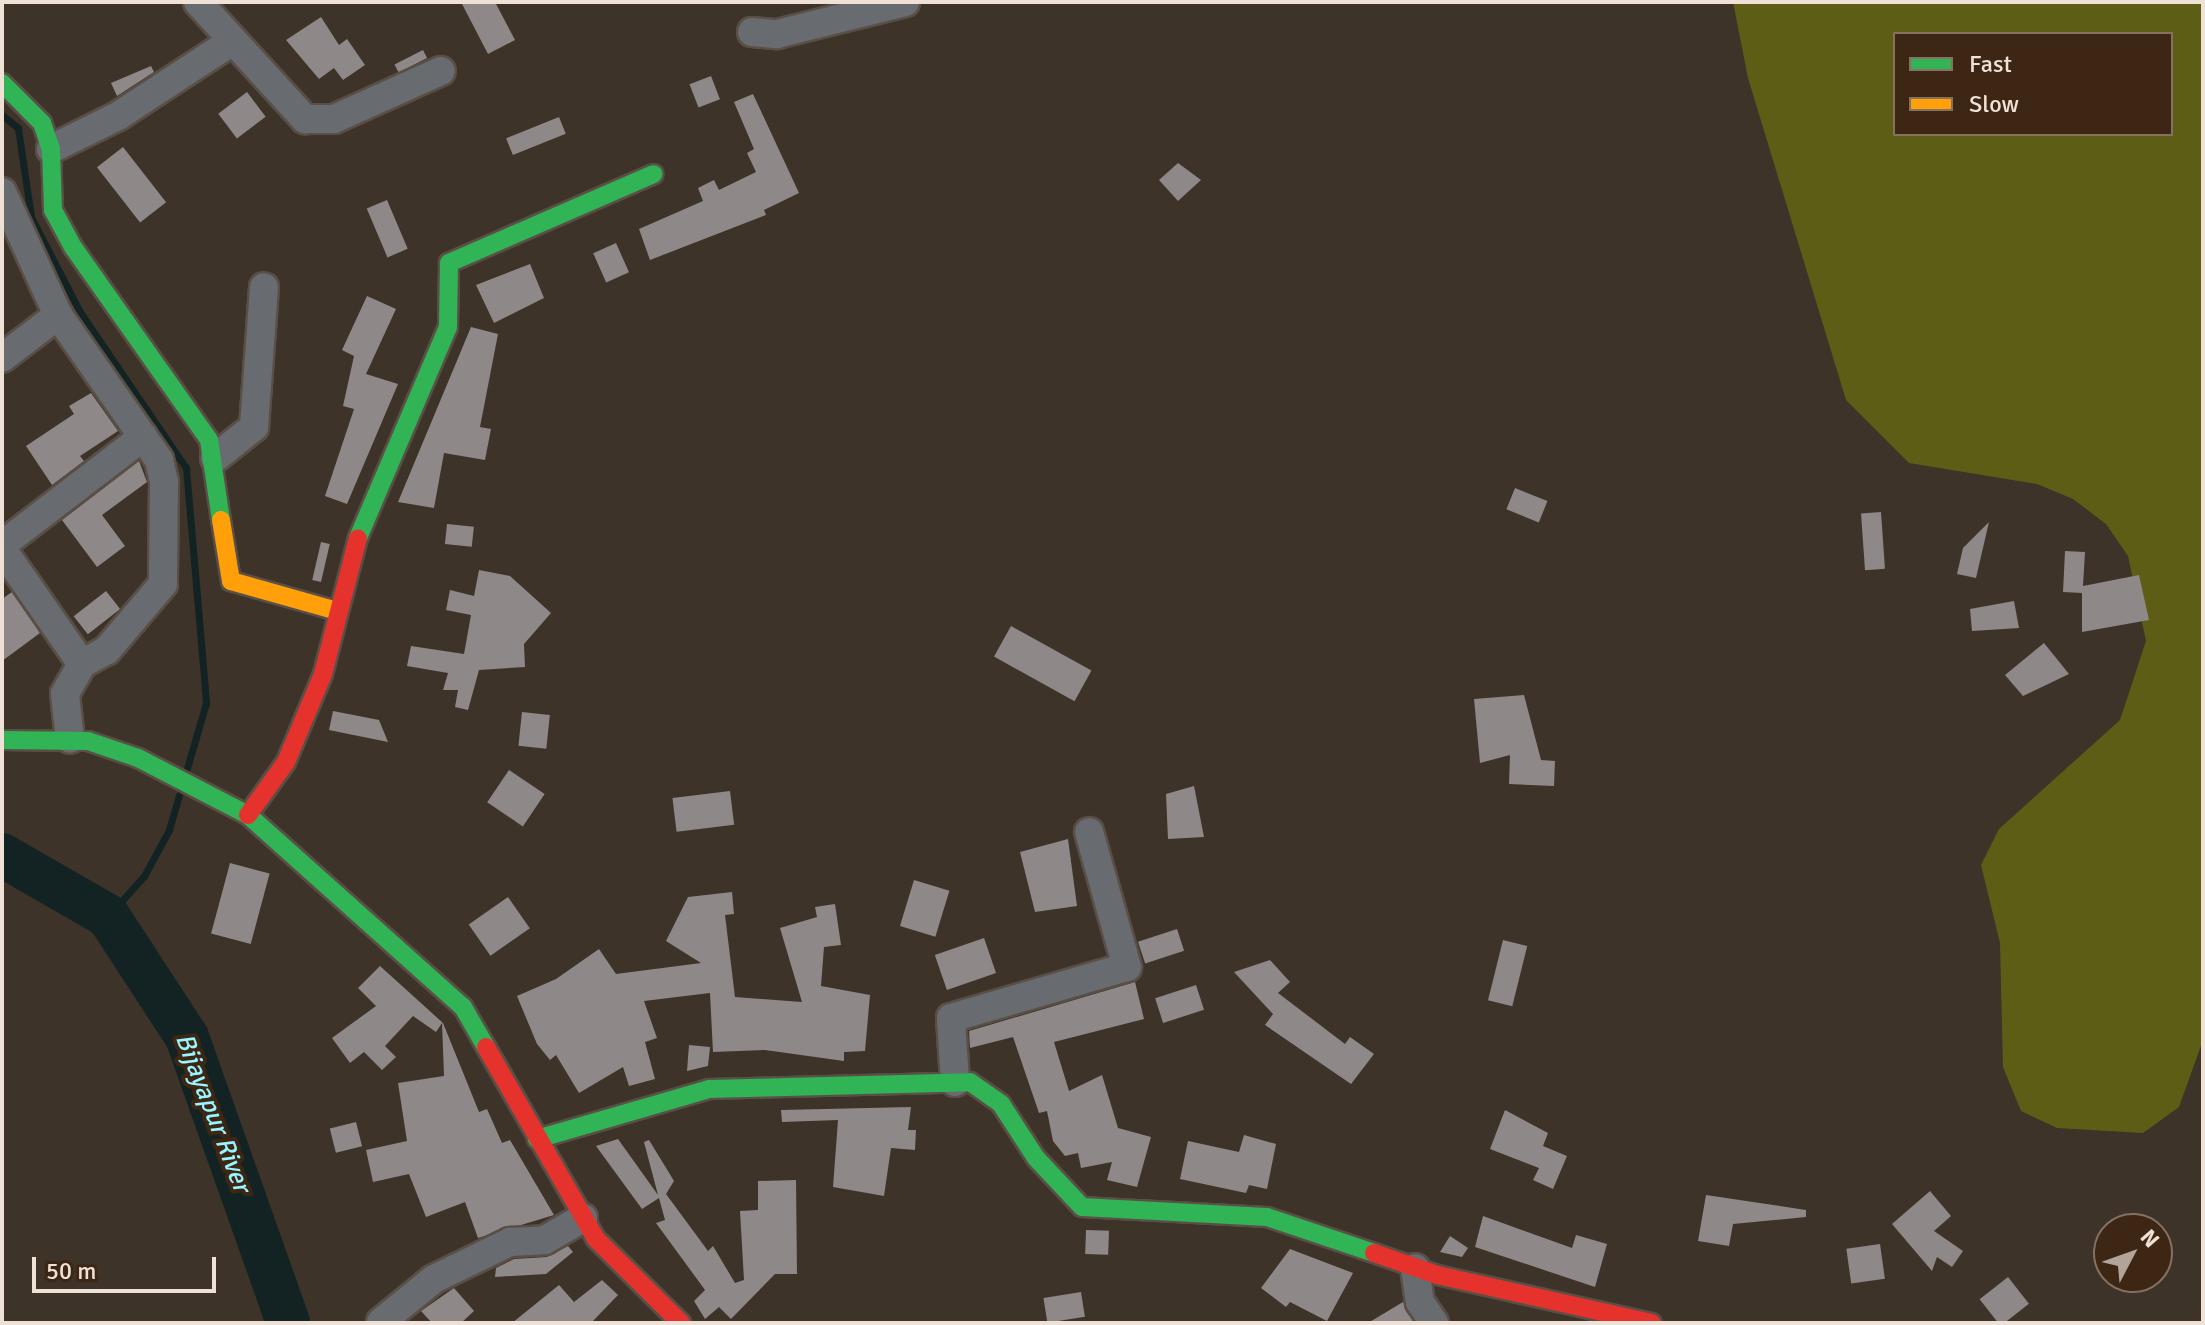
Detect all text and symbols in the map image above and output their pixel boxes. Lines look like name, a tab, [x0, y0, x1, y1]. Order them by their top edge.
legend	[1893, 32, 2173, 136]
text: Fast	[1969, 49, 2012, 79]
text: Slow	[1969, 89, 2019, 119]
water label: Bijayapur River	[167, 1029, 257, 1197]
north arrow	[2093, 1213, 2173, 1293]
text: N	[2135, 1224, 2165, 1253]
scale bar	[36, 1241, 220, 1291]
text: 50 m	[46, 1256, 96, 1286]

